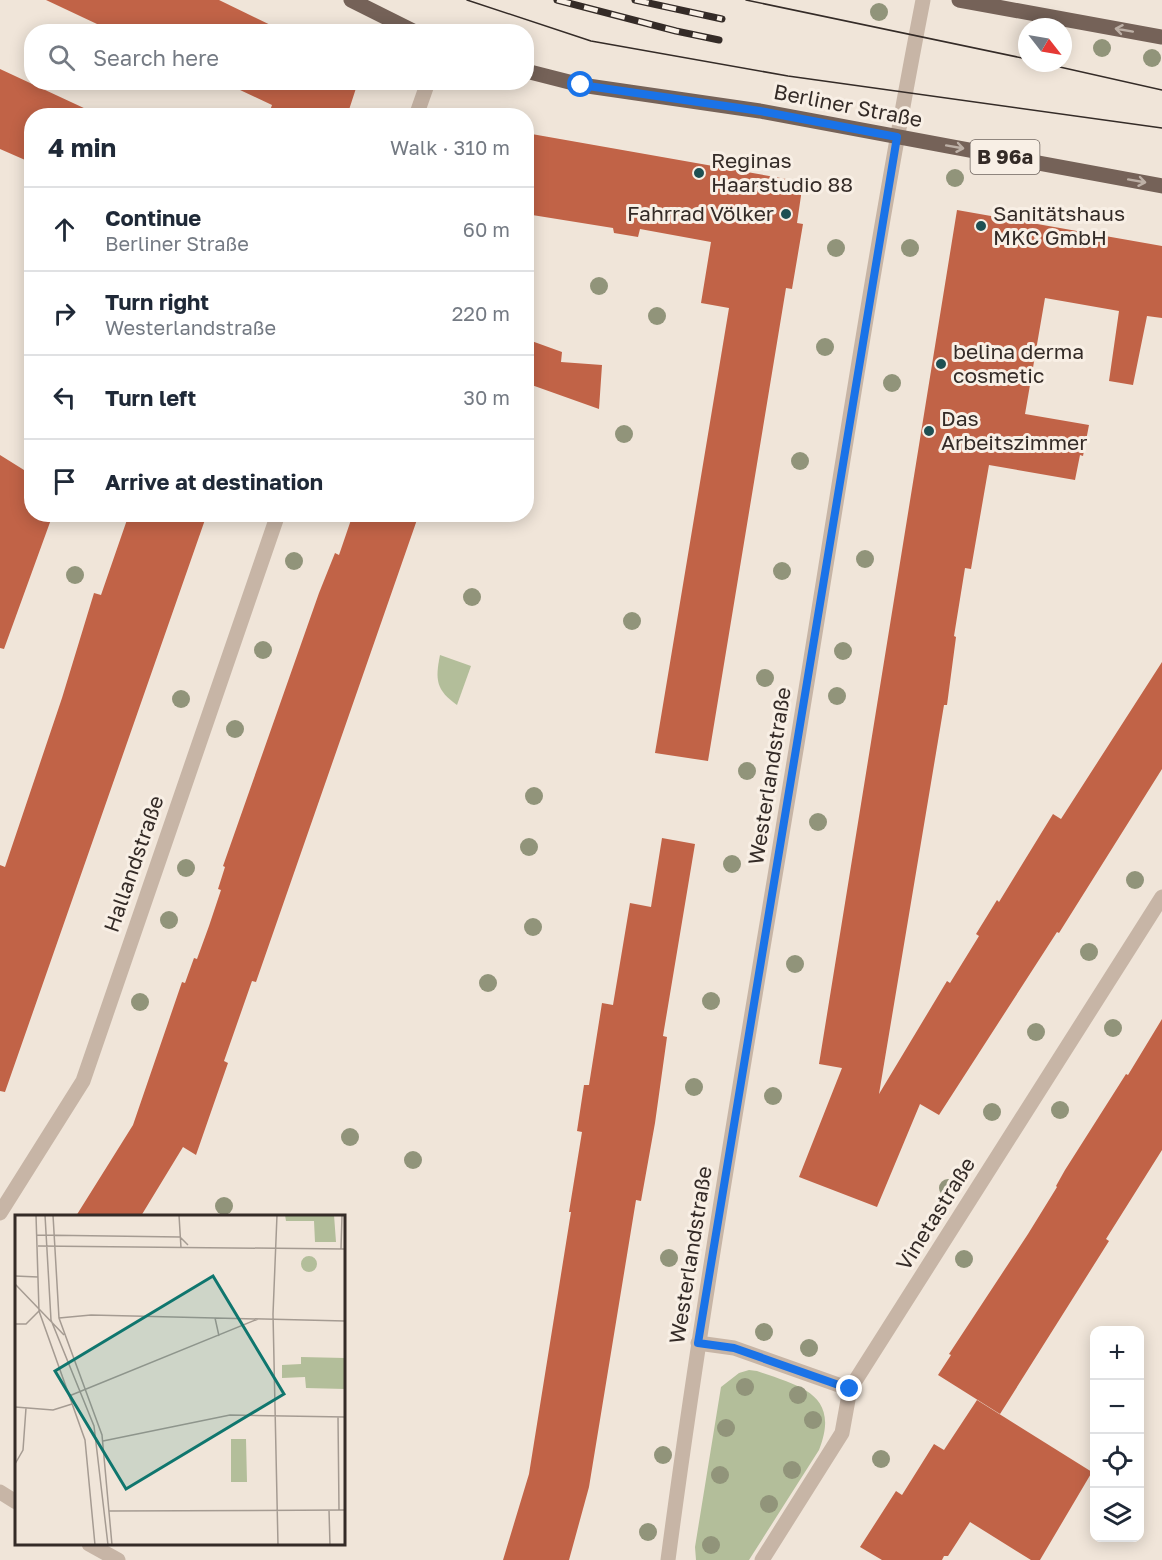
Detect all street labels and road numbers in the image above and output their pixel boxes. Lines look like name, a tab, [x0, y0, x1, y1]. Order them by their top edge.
street label: Berliner Straße	[772, 78, 925, 132]
road number: B 96a	[970, 140, 1040, 174]
street label: Westerlandstraße	[742, 685, 796, 867]
street label: Hallandstraße	[98, 792, 169, 935]
street label: Vinetastraße	[890, 1152, 980, 1275]
street label: Westerlandstraße	[663, 1164, 717, 1346]

